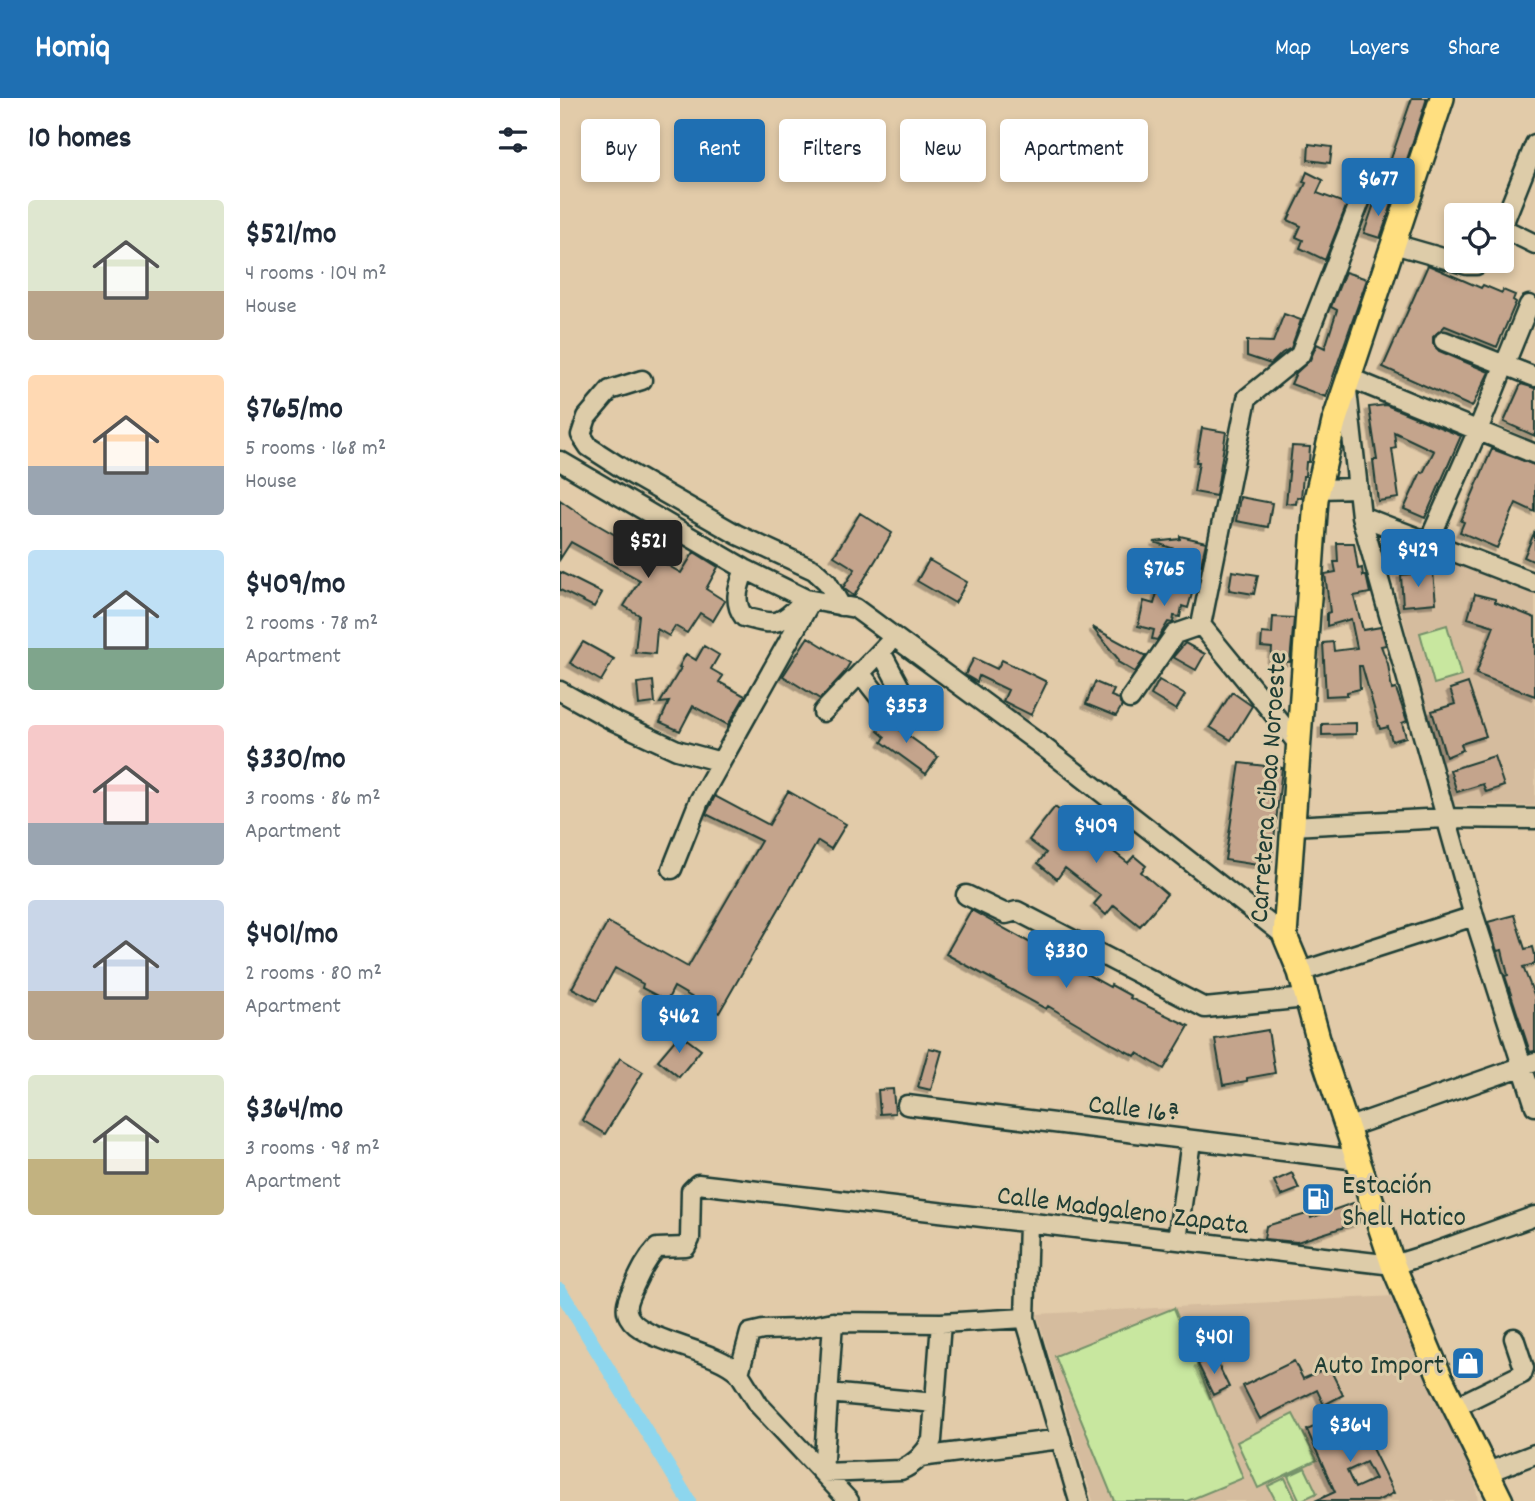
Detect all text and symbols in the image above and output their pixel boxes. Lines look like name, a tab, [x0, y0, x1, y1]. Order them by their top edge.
text: Homiq	[35, 26, 110, 73]
text: Map	[1275, 32, 1311, 66]
text: Layers	[1349, 32, 1410, 66]
text: Share	[1448, 32, 1500, 66]
text: 10 homes	[28, 119, 131, 162]
chip: Buy	[581, 119, 660, 182]
chip: Rent	[674, 119, 765, 182]
chip: Filters	[779, 119, 886, 182]
chip: New	[900, 119, 986, 182]
chip: Apartment	[1000, 119, 1148, 182]
icon: filters	[494, 121, 532, 159]
pin: $677	[1337, 158, 1419, 218]
text: $677	[1358, 164, 1398, 197]
map controls	[1444, 203, 1514, 273]
button: locate	[1444, 203, 1514, 273]
text: $521/mo	[245, 215, 336, 258]
icon: home	[84, 228, 168, 312]
text: 4 rooms · 104 m²	[245, 258, 387, 291]
text: House	[245, 291, 297, 324]
text: $765/mo	[245, 390, 343, 433]
icon: home	[84, 403, 168, 487]
text: 5 rooms · 168 m²	[245, 433, 386, 466]
text: House	[245, 466, 297, 499]
pin: $521	[607, 520, 689, 580]
text: $521	[629, 526, 667, 559]
pin: $429	[1377, 530, 1459, 589]
text: $429	[1397, 535, 1439, 568]
pin: $765	[1123, 548, 1205, 608]
text: $765	[1143, 554, 1185, 587]
text: $409/mo	[245, 565, 345, 608]
icon: home	[84, 578, 168, 662]
text: 2 rooms · 78 m²	[245, 608, 378, 641]
text: Apartment	[245, 641, 341, 674]
street label: Carretera Cibao Noroeste	[1242, 650, 1300, 924]
pin: $353	[865, 686, 947, 745]
text: $353	[885, 691, 927, 724]
text: $330/mo	[245, 740, 346, 783]
icon: home	[84, 753, 168, 837]
text: 3 rooms · 86 m²	[245, 783, 381, 816]
pin: $409	[1055, 806, 1137, 865]
text: $409	[1074, 811, 1118, 844]
text: Apartment	[245, 816, 341, 849]
text: $401/mo	[245, 915, 338, 958]
icon: home	[84, 928, 168, 1012]
pin: $330	[1025, 930, 1107, 990]
text: $330	[1044, 936, 1088, 969]
text: 2 rooms · 80 m²	[245, 958, 382, 991]
text: Apartment	[245, 991, 341, 1024]
pin: $462	[638, 996, 720, 1055]
text: $462	[658, 1001, 700, 1034]
street label: Calle 16ª	[1086, 1086, 1183, 1137]
text: $364/mo	[245, 1090, 343, 1133]
icon: home	[84, 1103, 168, 1187]
text: 3 rooms · 98 m²	[245, 1133, 380, 1166]
text: Apartment	[245, 1166, 341, 1199]
place label: Estación Shell Hatico	[1342, 1168, 1466, 1240]
street label: Calle Madgaleno Zapata	[994, 1178, 1251, 1248]
fuel station icon: Estación Shell Hatico	[1299, 1180, 1337, 1218]
pin: $401	[1173, 1316, 1255, 1376]
text: $401	[1195, 1322, 1233, 1355]
shop icon: Auto Import	[1449, 1344, 1487, 1382]
place label: Auto Import	[1313, 1348, 1444, 1388]
pin: $364	[1309, 1404, 1391, 1464]
text: $364	[1329, 1410, 1371, 1443]

